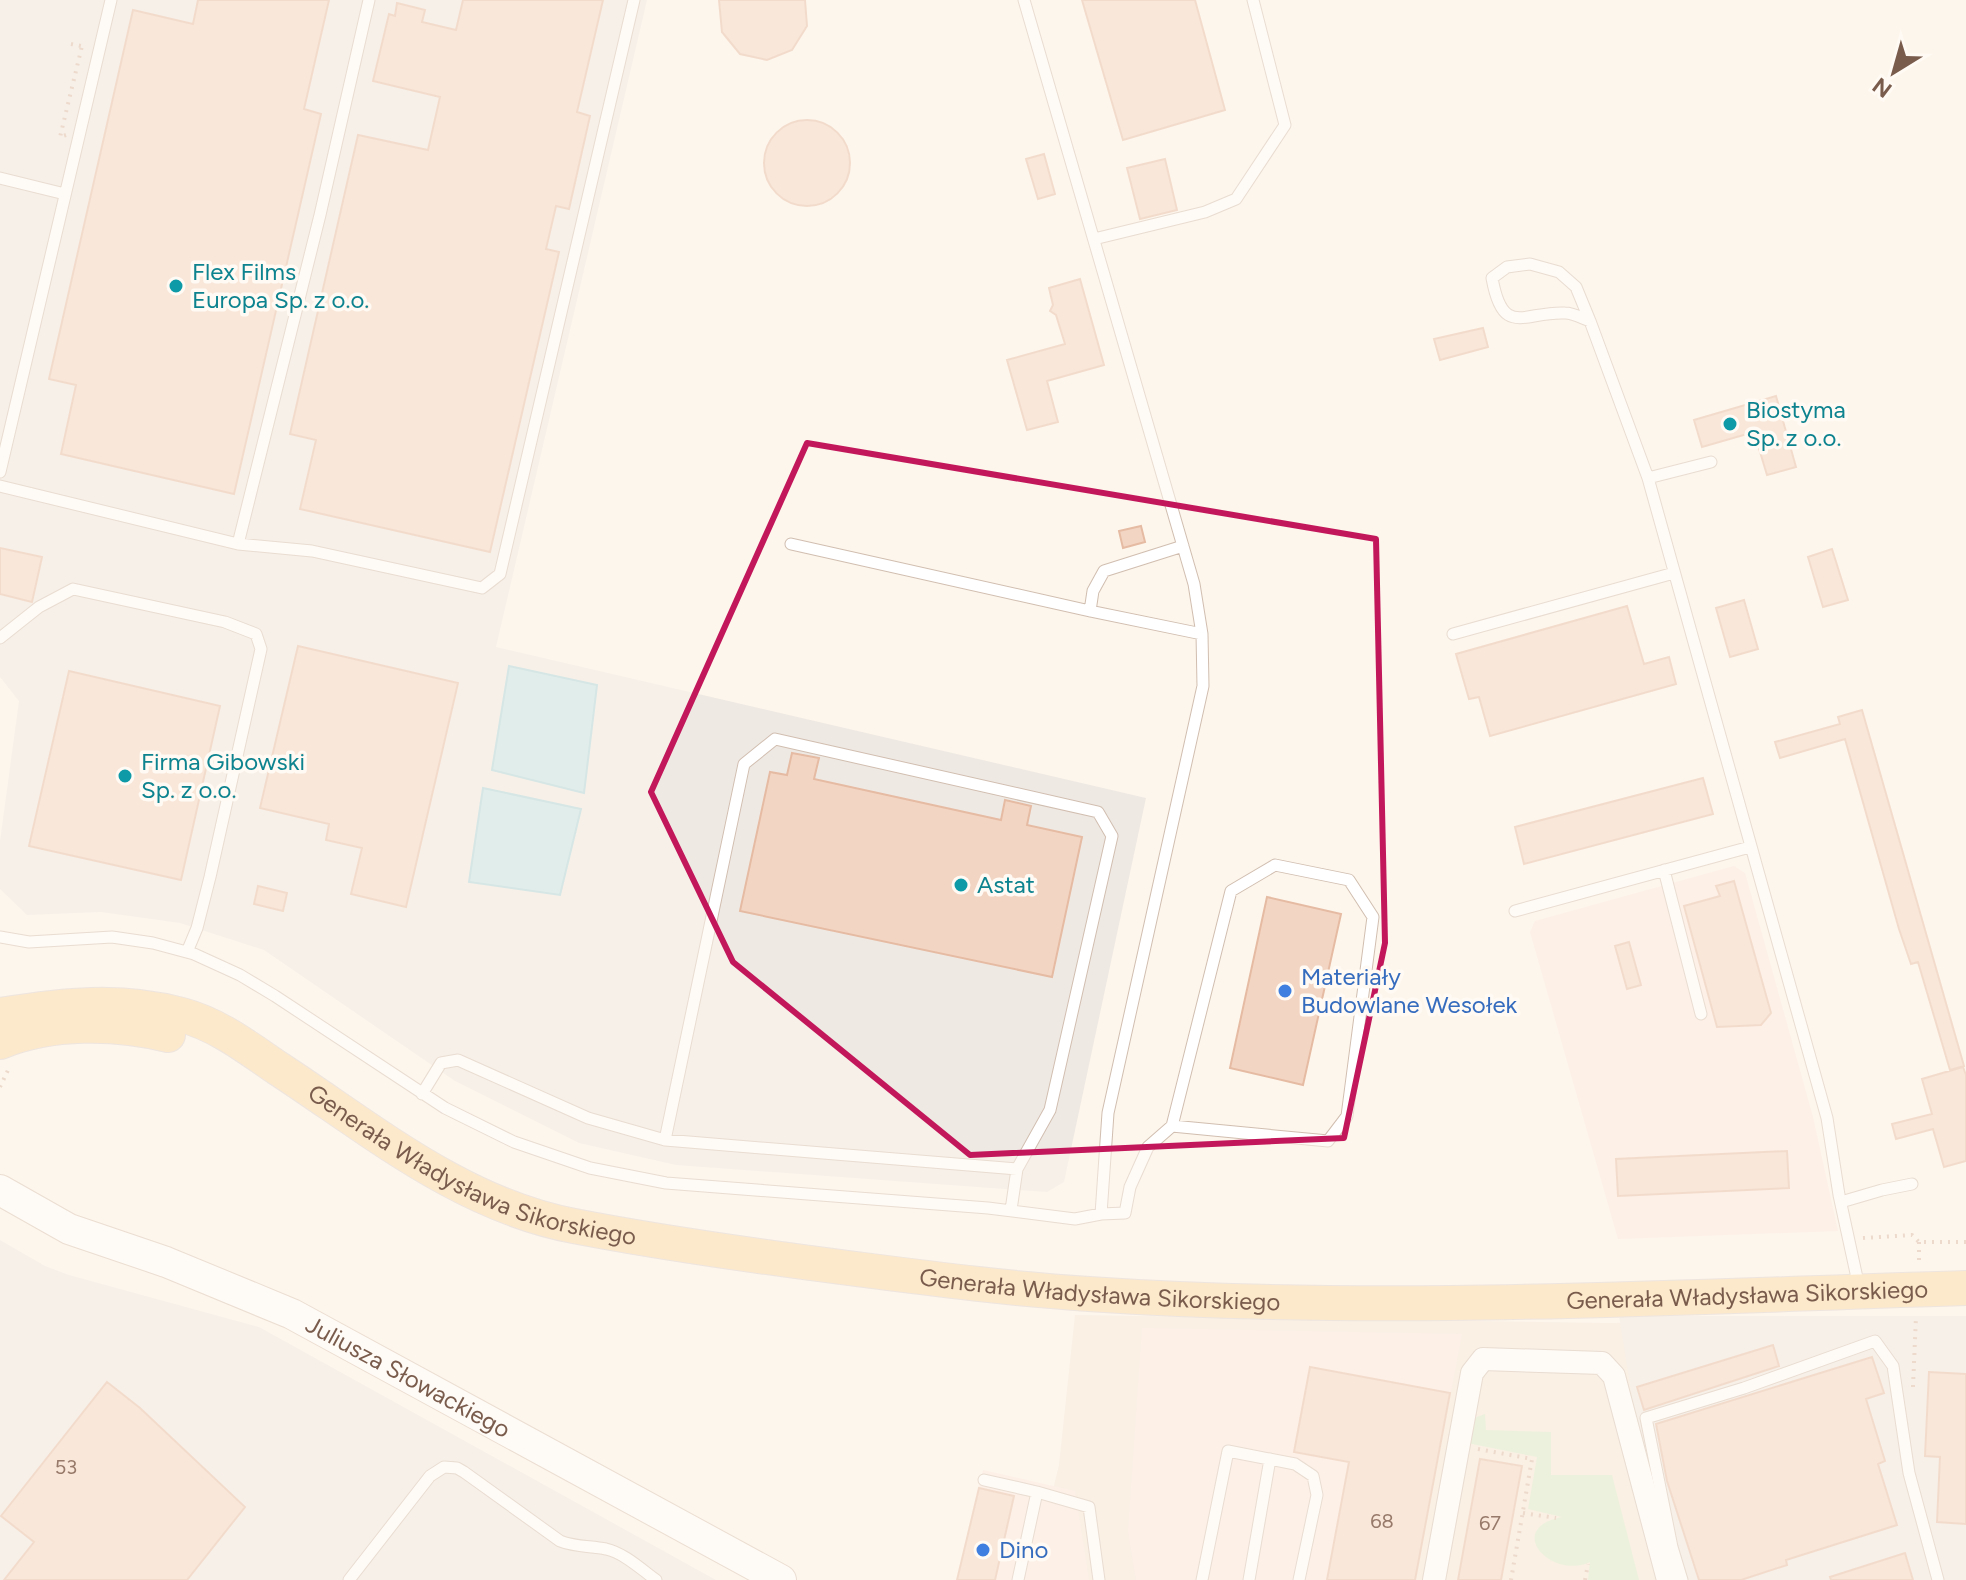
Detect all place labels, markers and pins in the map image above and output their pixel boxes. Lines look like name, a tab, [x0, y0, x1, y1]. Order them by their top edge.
place label: Flex Films Europa Sp. z o.o.	[192, 257, 369, 314]
marker: Flex Films Europa Sp. z o.o.	[167, 277, 185, 295]
place label: Biostyma Sp. z o.o.	[1746, 395, 1846, 452]
marker: Biostyma Sp. z o.o.	[1721, 415, 1739, 433]
place label: Firma Gibowski Sp. z o.o.	[141, 747, 305, 804]
marker: Firma Gibowski Sp. z o.o.	[116, 767, 134, 785]
place label: Astat	[977, 870, 1035, 899]
marker: Astat	[952, 876, 970, 894]
place label: Materiały Budowlane Wesołek	[1301, 962, 1518, 1019]
marker: Materiały Budowlane Wesołek	[1276, 982, 1294, 1000]
place label: Dino	[999, 1535, 1048, 1564]
marker: Dino	[974, 1541, 992, 1559]

